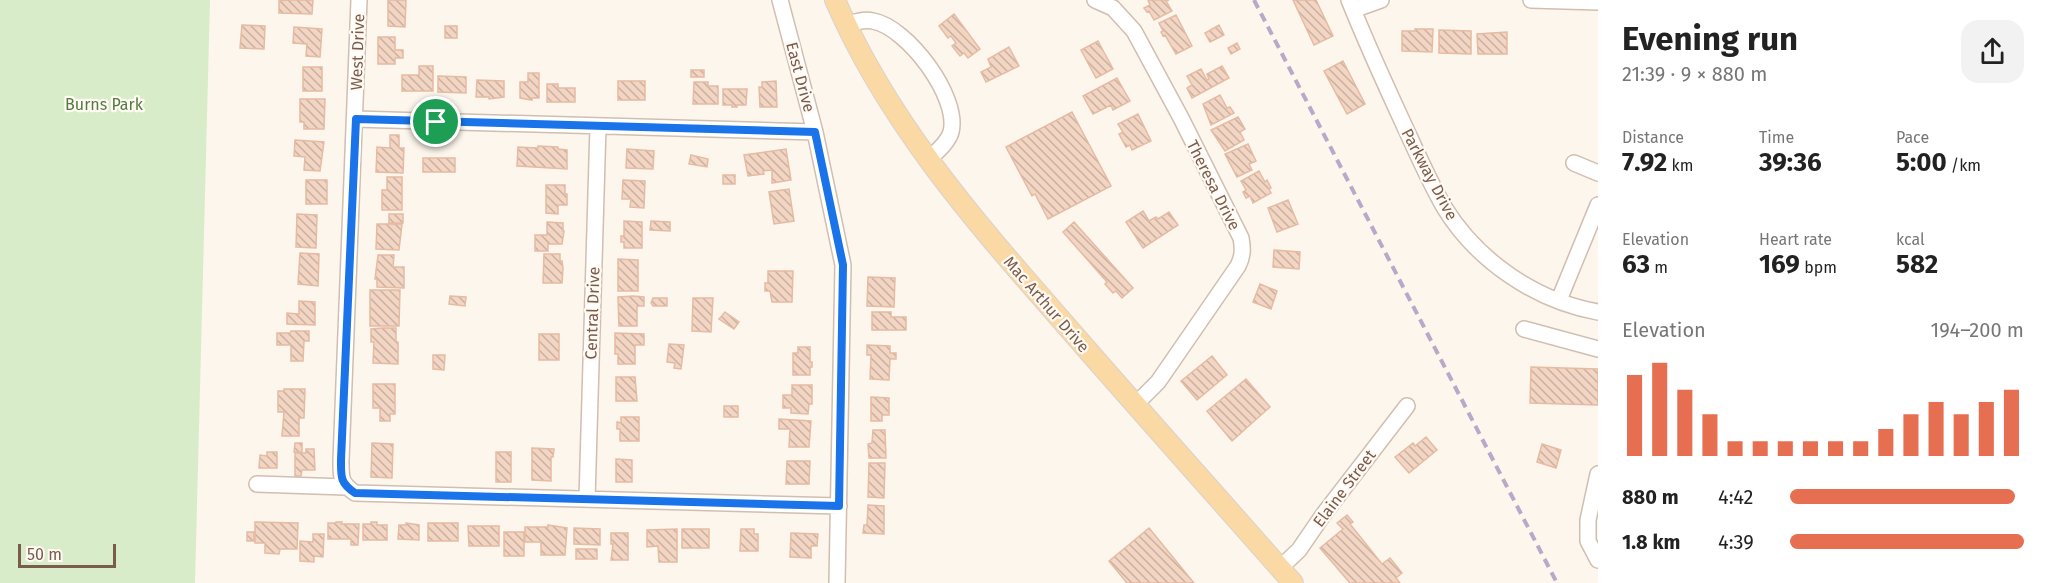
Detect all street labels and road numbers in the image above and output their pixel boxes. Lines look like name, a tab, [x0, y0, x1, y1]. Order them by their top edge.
street label: West Drive	[347, 13, 368, 91]
street label: East Drive	[782, 40, 819, 114]
street label: Parkway Drive	[1397, 125, 1462, 223]
street label: Theresa Drive	[1183, 137, 1244, 233]
street label: Mac Arthur Drive	[1000, 253, 1093, 356]
street label: Central Drive	[581, 266, 604, 360]
street label: Elaine Street	[1309, 446, 1380, 531]

